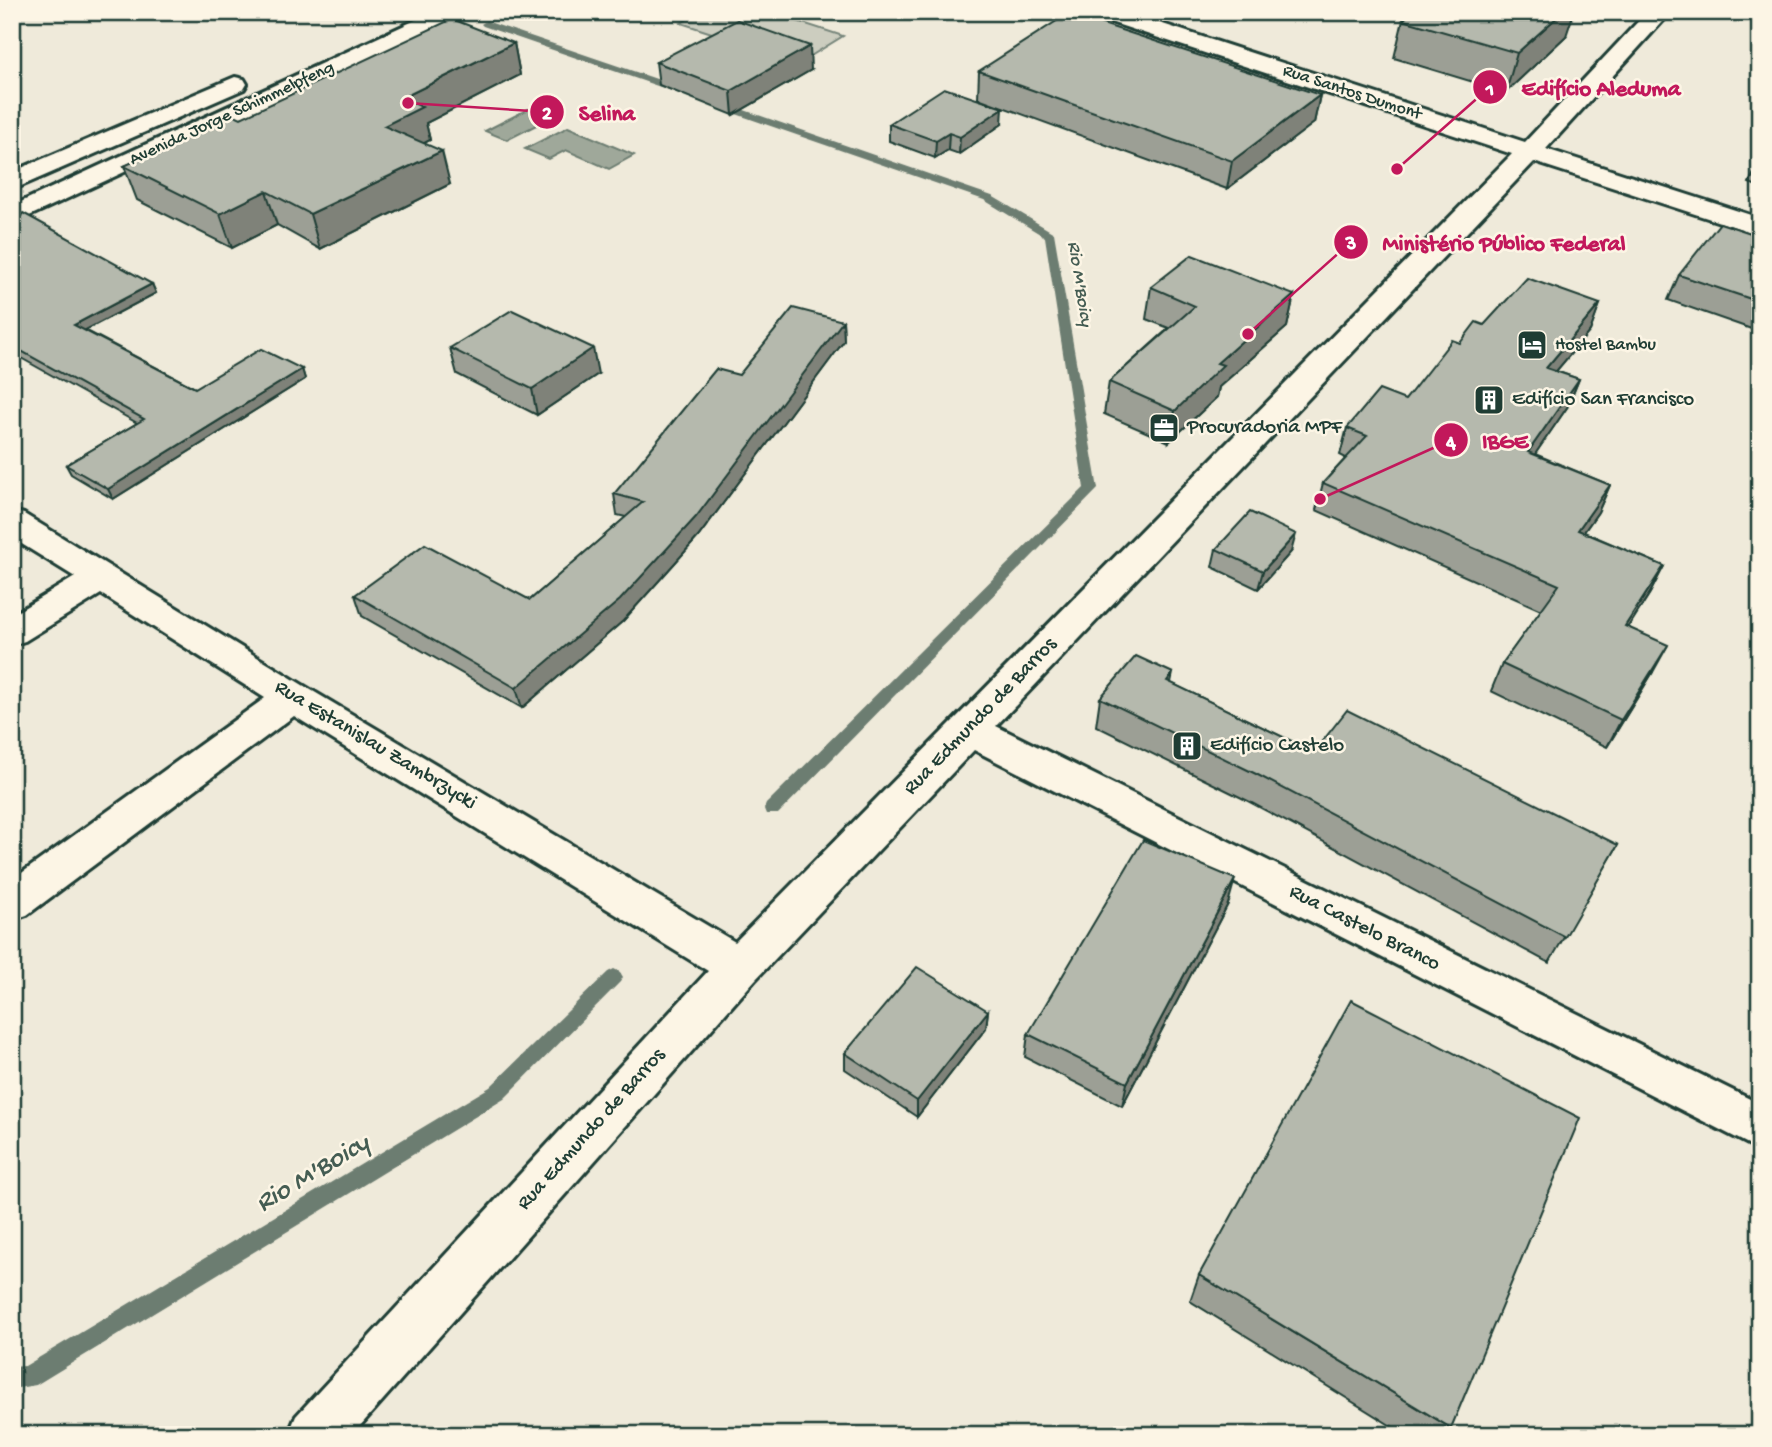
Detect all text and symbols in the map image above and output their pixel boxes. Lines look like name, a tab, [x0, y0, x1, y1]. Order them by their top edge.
street label: Avenida Jorge Schimmelpfeng	[126, 57, 338, 171]
street label: Rua Santos Dumont	[1280, 61, 1426, 126]
callout: Edifício Aleduma	[1472, 65, 1694, 109]
text: Edifício Aleduma	[1522, 77, 1682, 104]
text: 1	[1485, 79, 1494, 104]
callout: Selina	[530, 90, 649, 134]
text: Selina	[579, 102, 636, 129]
text: 2	[542, 103, 553, 128]
callout: Ministério Público Federal	[1334, 220, 1640, 264]
text: Ministério Público Federal	[1383, 232, 1625, 259]
text: 3	[1345, 233, 1357, 258]
water label: Rio M'Boicy	[1061, 240, 1097, 330]
hotel icon: Hostel Bambu	[1515, 328, 1549, 362]
place label: Hostel Bambu	[1555, 335, 1657, 356]
building icon: Edifício San Francisco	[1472, 383, 1506, 417]
place label: Edifício San Francisco	[1512, 388, 1694, 413]
office icon: Procuradoria MPF	[1147, 411, 1181, 445]
place label: Procuradoria MPF	[1186, 416, 1343, 441]
callout: IBGE	[1433, 418, 1543, 462]
text: IBGE	[1482, 430, 1530, 457]
text: 4	[1445, 432, 1457, 457]
street label: Rua Edmundo de Barros	[899, 632, 1064, 801]
street label: Rua Estanislau Zambrzycki	[269, 676, 481, 816]
building icon: Edifício Castelo	[1170, 729, 1204, 763]
place label: Edifício Castelo	[1210, 734, 1344, 759]
street label: Rua Castelo Branco	[1284, 880, 1444, 978]
street label: Rua Edmundo de Barros	[513, 1043, 672, 1216]
water label: Rio M'Boicy	[250, 1126, 378, 1221]

